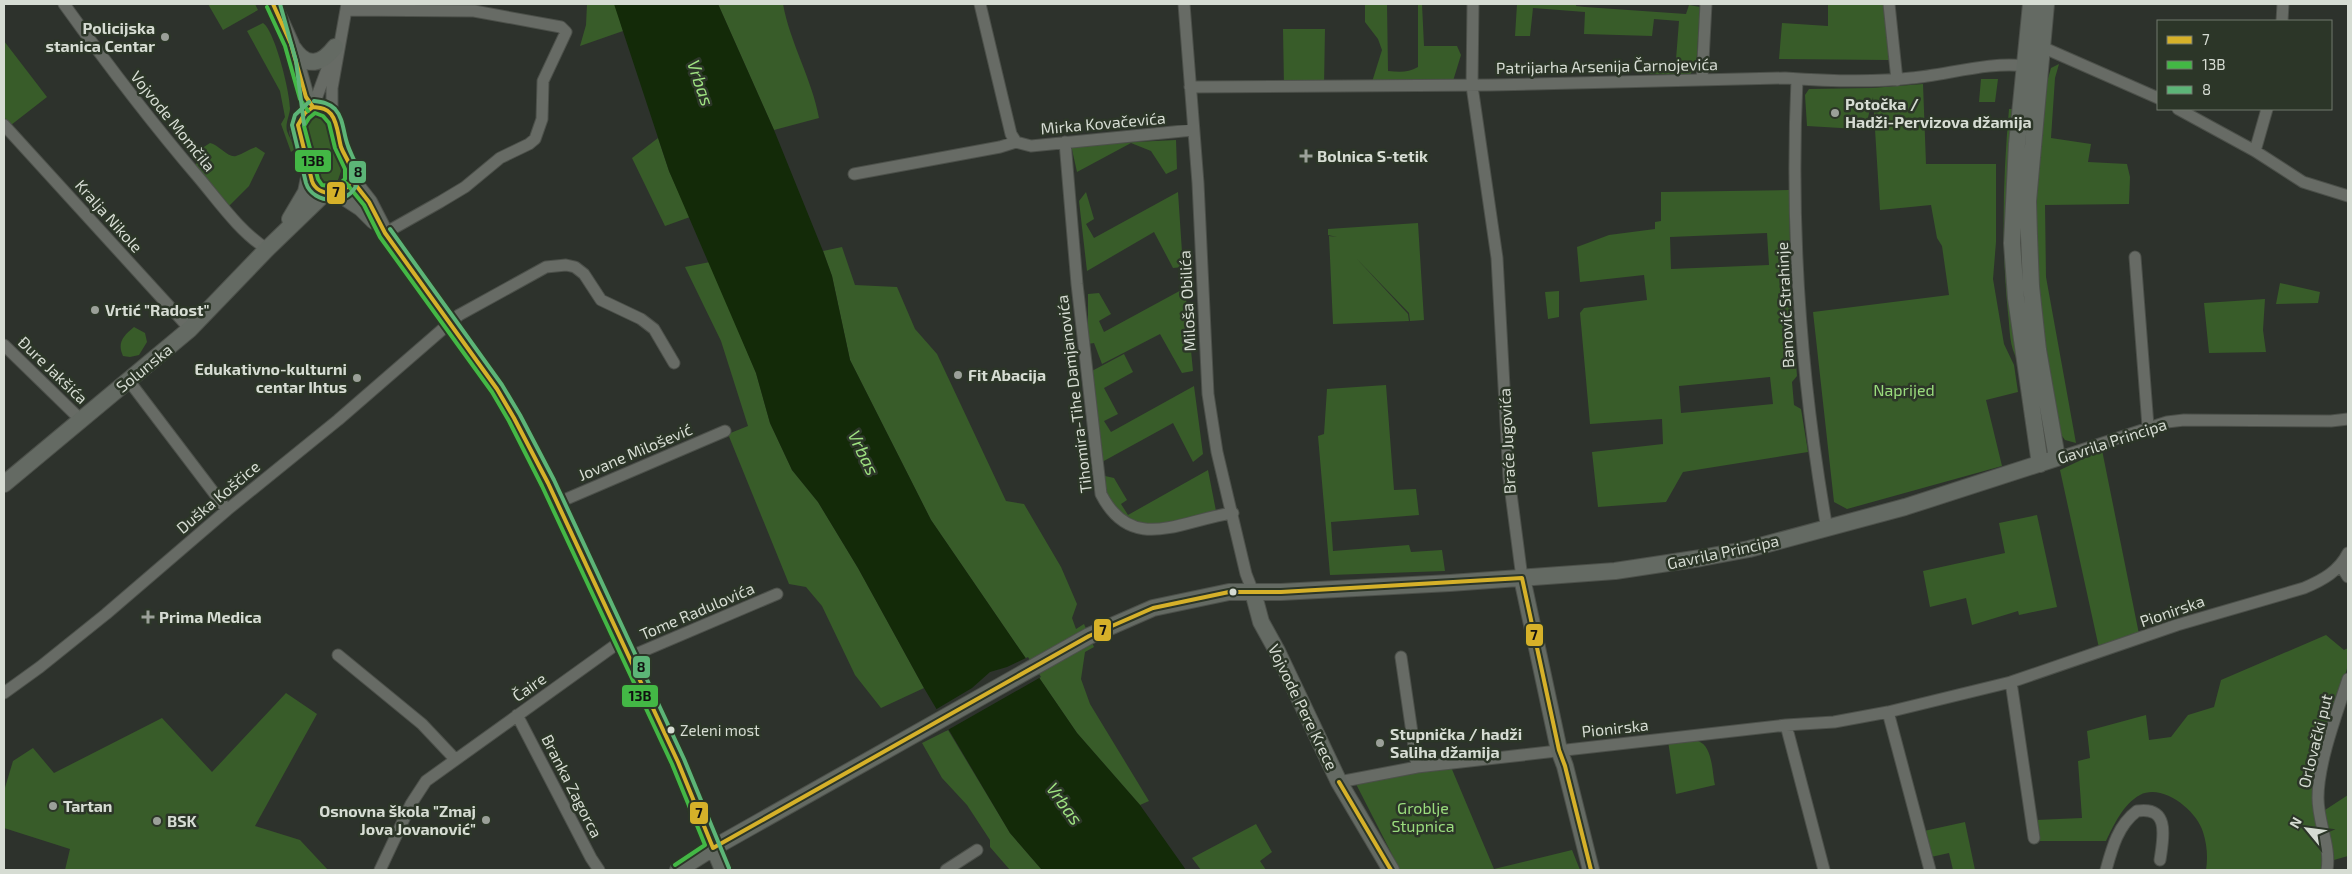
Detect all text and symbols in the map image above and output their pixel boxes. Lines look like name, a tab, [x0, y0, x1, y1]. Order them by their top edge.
place label: Policijska stanica Centar	[46, 18, 155, 55]
legend	[2157, 20, 2332, 110]
text: 7	[2202, 30, 2210, 48]
marker: Policijska stanica Centar	[159, 31, 171, 43]
street label: Patrijarha Arsenija Čarnojevića	[1496, 54, 1718, 78]
text: 13B	[2202, 55, 2226, 73]
water label: Vrbas	[683, 57, 719, 109]
street label: Vojvode Momčila	[126, 67, 220, 175]
text: 8	[2202, 80, 2211, 98]
place label: Potočka / Hadži-Pervizova džamija	[1845, 94, 2032, 131]
marker: Potočka / Hadži-Pervizova džamija	[1829, 107, 1841, 119]
street label: Mirka Kovačevića	[1040, 108, 1166, 137]
place label: Bolnica S-tetik	[1317, 146, 1428, 165]
line badge: 13B	[294, 149, 332, 173]
marker: Bolnica S-tetik	[1299, 149, 1313, 163]
text: 13B	[302, 152, 325, 169]
line badge: 8	[348, 160, 367, 184]
text: 8	[354, 163, 362, 180]
street label: Kralja Nikole	[71, 175, 147, 257]
line badge: 7	[326, 181, 346, 205]
text: 7	[332, 183, 340, 200]
street label: Banović Strahinje	[1772, 241, 1798, 369]
street label: Miloša Obilića	[1174, 250, 1199, 352]
street label: Tihomira-Tihe Damjanovića	[1052, 294, 1096, 494]
place label: Vrtić "Radost"	[105, 300, 210, 319]
marker: Vrtić "Radost"	[89, 304, 101, 316]
street label: Đure Jakšića	[15, 332, 92, 407]
street label: Solunska	[112, 339, 175, 396]
place label: Edukativno-kulturni centar Ihtus	[195, 359, 347, 396]
place label: Fit Abacija	[968, 365, 1046, 384]
marker: Fit Abacija	[952, 369, 964, 381]
marker: Edukativno-kulturni centar Ihtus	[351, 372, 363, 384]
park label: Naprijed	[1873, 380, 1935, 400]
street label: Braće Jugovića	[1494, 388, 1519, 495]
street label: Gavrila Principa	[2055, 414, 2169, 467]
street label: Jovane Milošević	[575, 419, 695, 484]
water label: Vrbas	[844, 426, 884, 479]
street label: Duška Koščice	[172, 456, 263, 537]
street label: Gavrila Principa	[1665, 530, 1781, 573]
street label: Tome Radulovića	[637, 578, 757, 643]
unlabelled marker	[1228, 587, 1238, 597]
street label: Pionirska	[2137, 591, 2207, 630]
place label: Prima Medica	[159, 607, 262, 626]
marker: Prima Medica	[141, 610, 155, 624]
line badge: 7	[1093, 618, 1112, 642]
text: 7	[1099, 621, 1107, 638]
line badge: 7	[1525, 623, 1544, 647]
text: 7	[1530, 626, 1538, 643]
street label: Vojvode Pere Krece	[1264, 641, 1342, 773]
line badge: 8	[632, 655, 651, 679]
text: 8	[637, 658, 645, 675]
street label: Čaire	[508, 668, 549, 705]
line badge: 13B	[621, 684, 659, 708]
text: 13B	[629, 687, 652, 704]
street label: Orlovački put	[2294, 692, 2335, 790]
street label: Pionirska	[1581, 715, 1649, 740]
place label: Zeleni most	[680, 721, 760, 739]
place label: Stupnička / hadži Saliha džamija	[1390, 724, 1522, 761]
marker: Zeleni most	[666, 725, 676, 735]
street label: Branka Zagorca	[538, 731, 607, 841]
marker: Stupnička / hadži Saliha džamija	[1374, 737, 1386, 749]
water label: Vrbas	[1042, 778, 1088, 829]
place label: Tartan	[63, 796, 112, 815]
park label: Groblje Stupnica	[1391, 798, 1455, 835]
marker: Tartan	[47, 800, 59, 812]
place label: Osnovna škola "Zmaj Jova Jovanović"	[319, 801, 476, 838]
line badge: 7	[689, 801, 709, 825]
text: 7	[695, 804, 703, 821]
north arrow	[2282, 804, 2332, 854]
place label: BSK	[167, 811, 198, 830]
marker: Osnovna škola "Zmaj Jova Jovanović"	[480, 814, 492, 826]
text: N	[2285, 814, 2305, 831]
marker: BSK	[151, 815, 163, 827]

